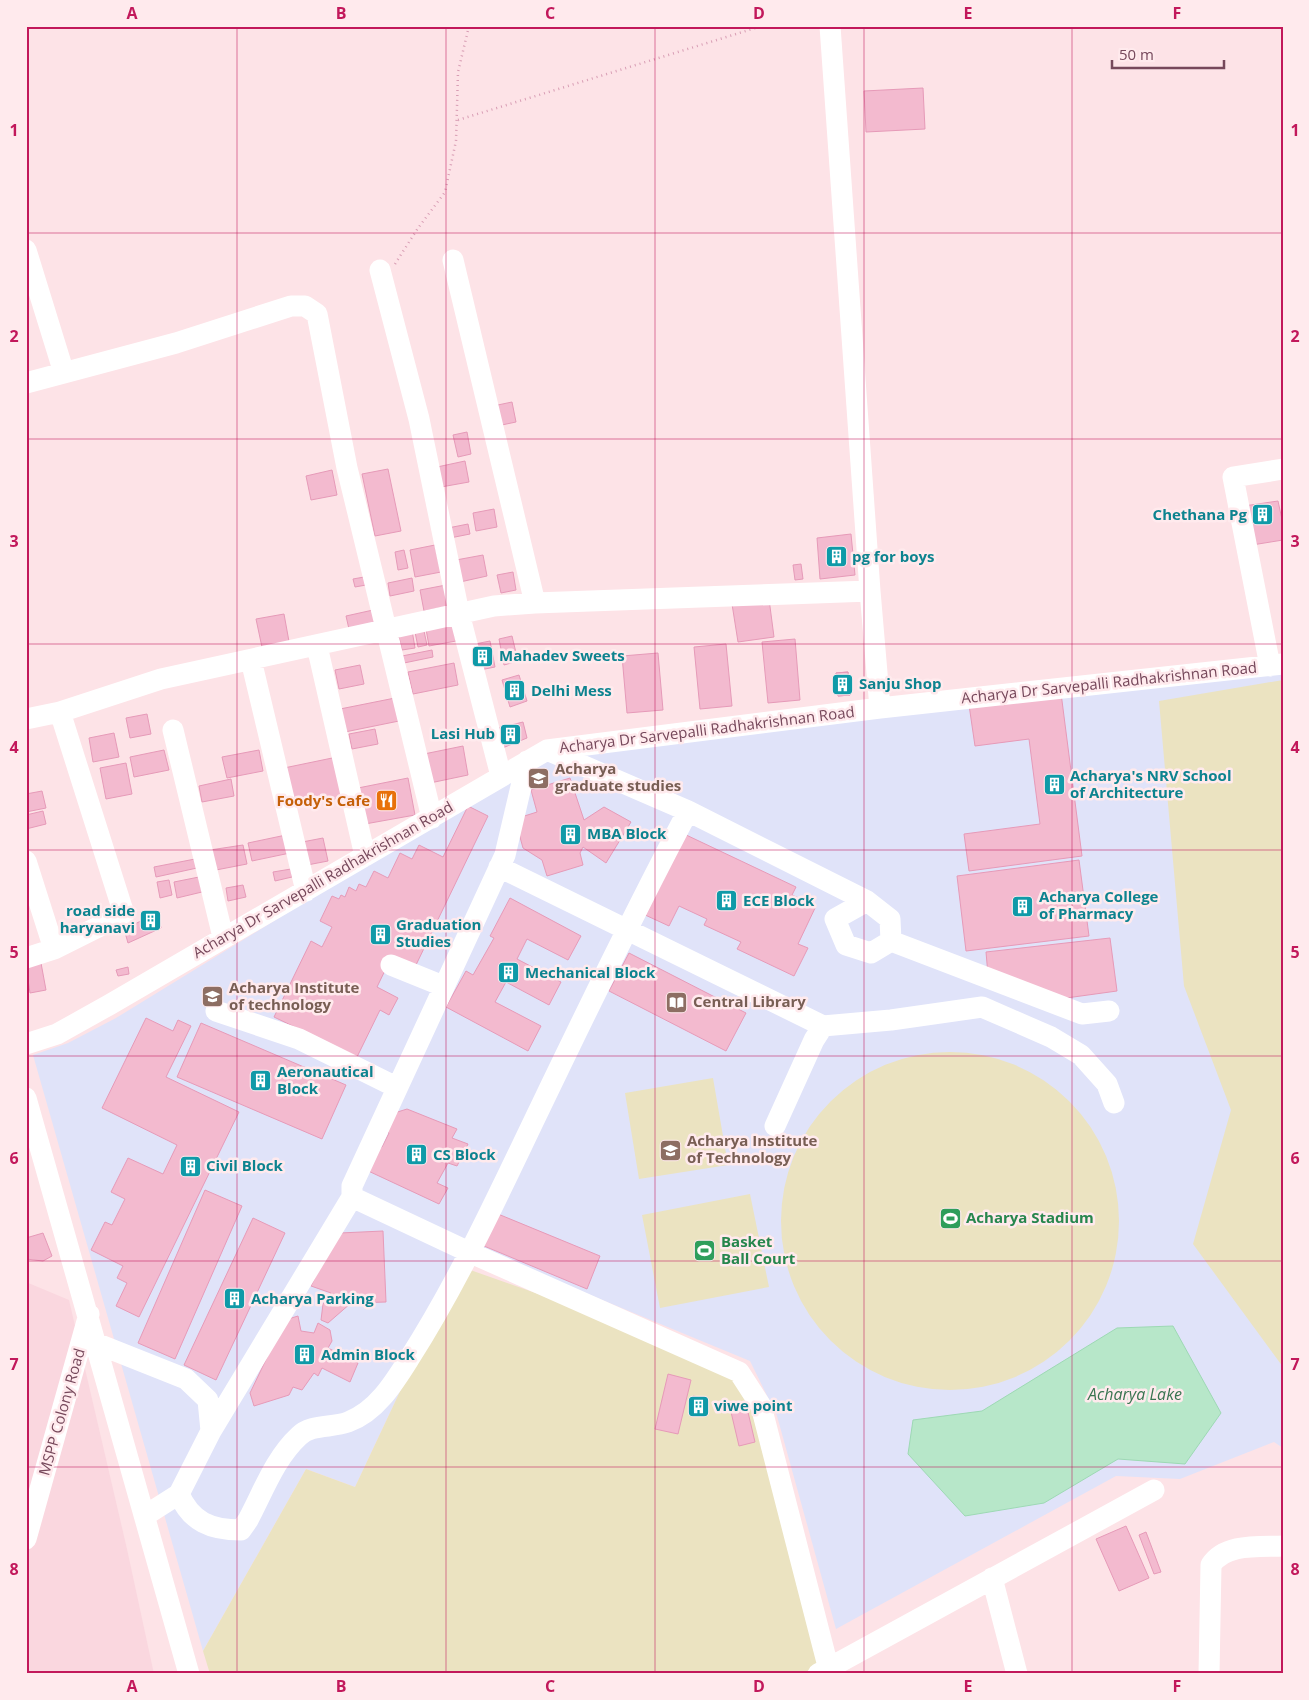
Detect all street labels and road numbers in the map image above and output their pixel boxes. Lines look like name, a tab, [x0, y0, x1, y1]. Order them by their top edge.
street label: Acharya Dr Sarvepalli Radhakrishnan Road	[960, 657, 1258, 707]
street label: Acharya Dr Sarvepalli Radhakrishnan Road	[558, 701, 856, 757]
street label: Acharya Dr Sarvepalli Radhakrishnan Road	[189, 796, 456, 962]
street label: MSPP Colony Road	[33, 1346, 89, 1478]

